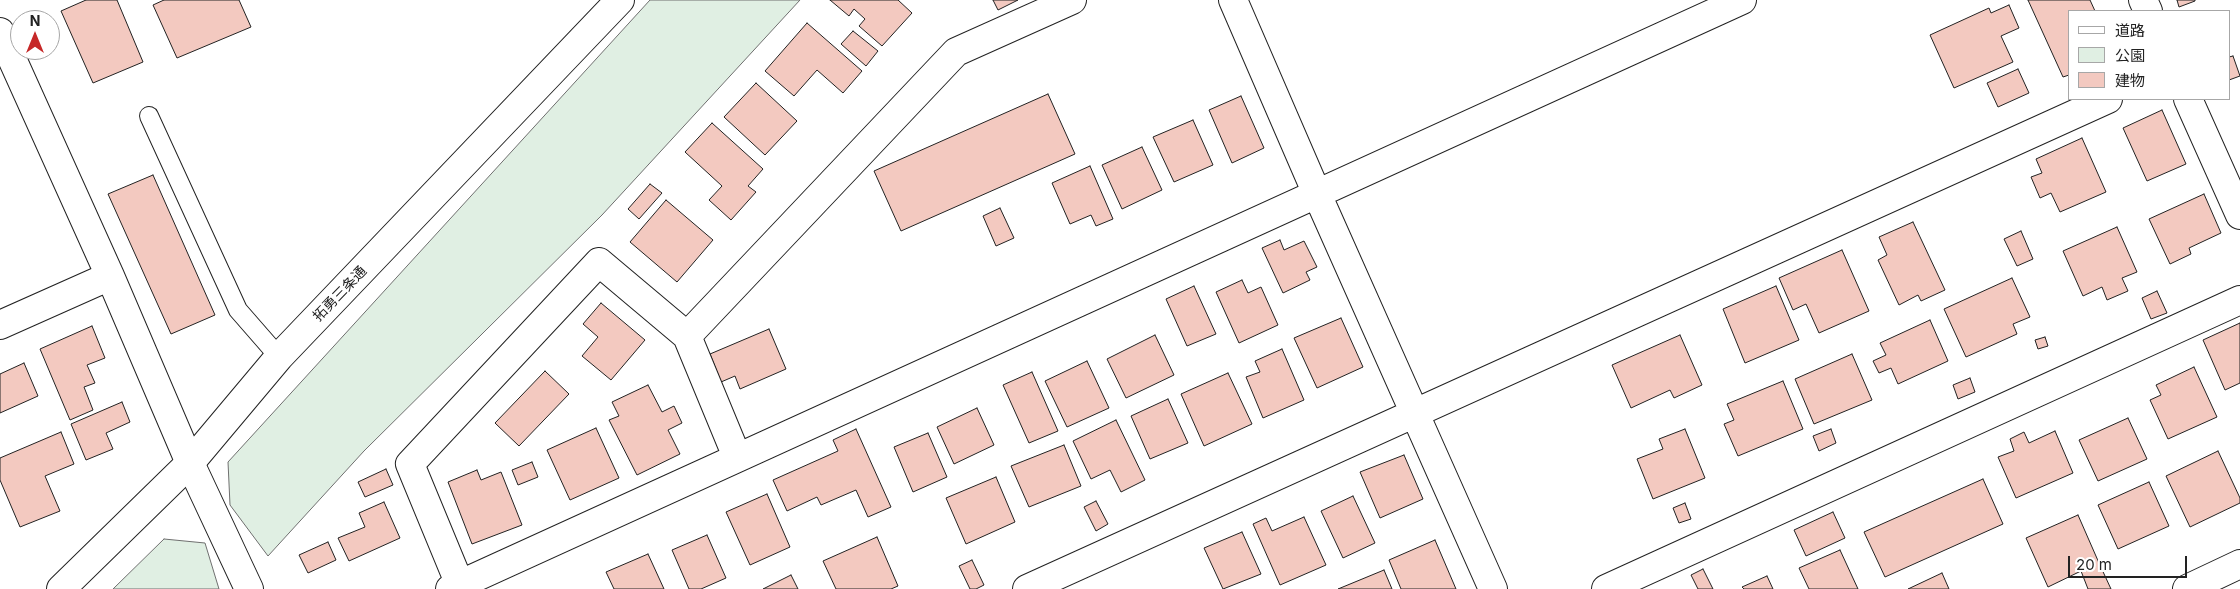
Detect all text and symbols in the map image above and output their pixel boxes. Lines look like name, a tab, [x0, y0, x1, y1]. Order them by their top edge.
north arrow	[10, 10, 60, 60]
legend	[2068, 10, 2230, 100]
text: N	[30, 12, 40, 29]
text: 道路	[2115, 21, 2145, 40]
text: 公園	[2115, 46, 2145, 65]
text: 建物	[2115, 71, 2145, 90]
street label: 拓勇三条通	[310, 263, 370, 325]
scale bar	[2070, 546, 2189, 578]
text: 20 m	[2076, 555, 2112, 574]

